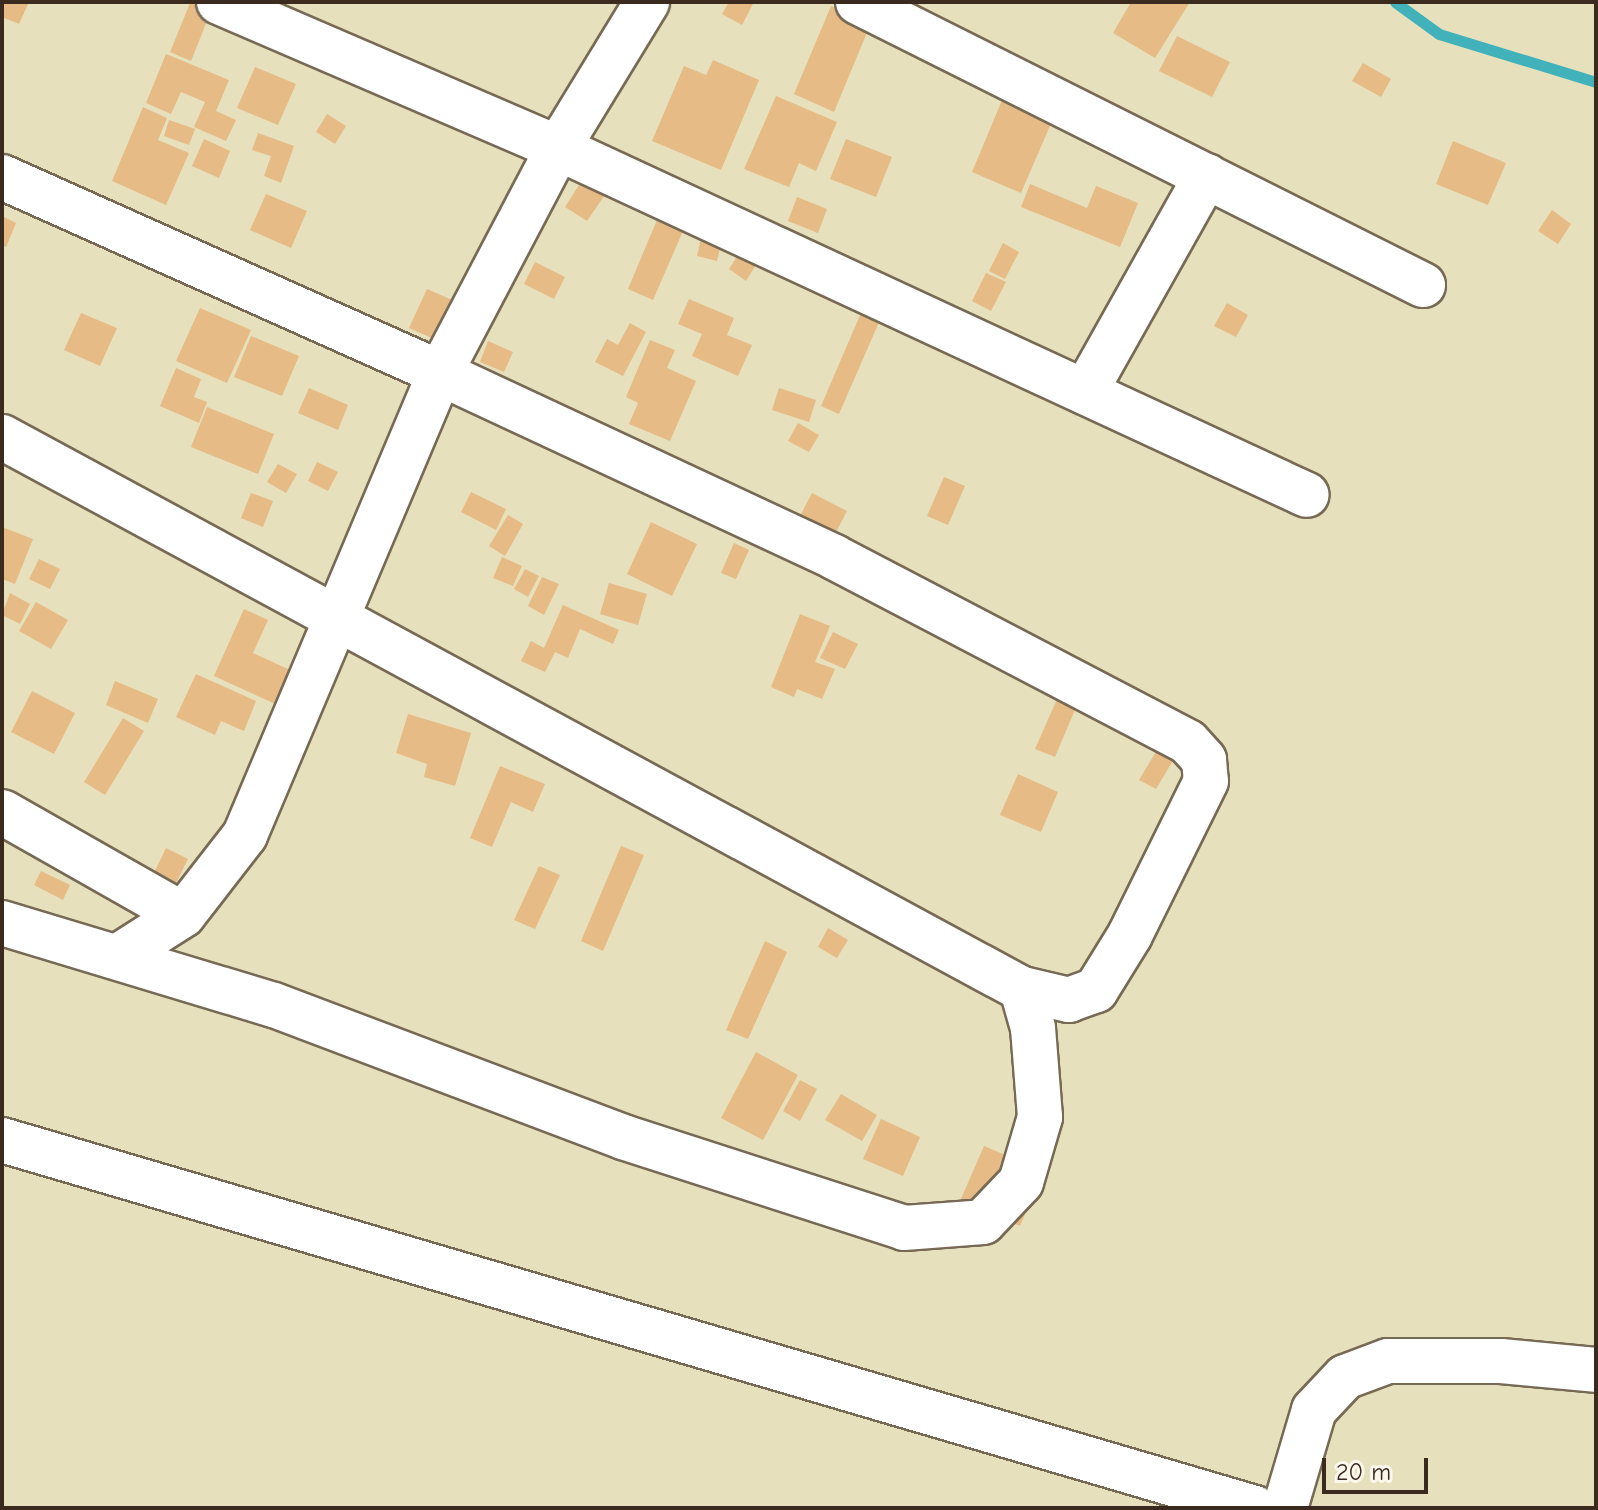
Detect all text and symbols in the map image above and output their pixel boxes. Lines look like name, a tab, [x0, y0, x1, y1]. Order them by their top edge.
scale bar	[1326, 1442, 1432, 1492]
text: 20 m	[1336, 1458, 1391, 1486]

